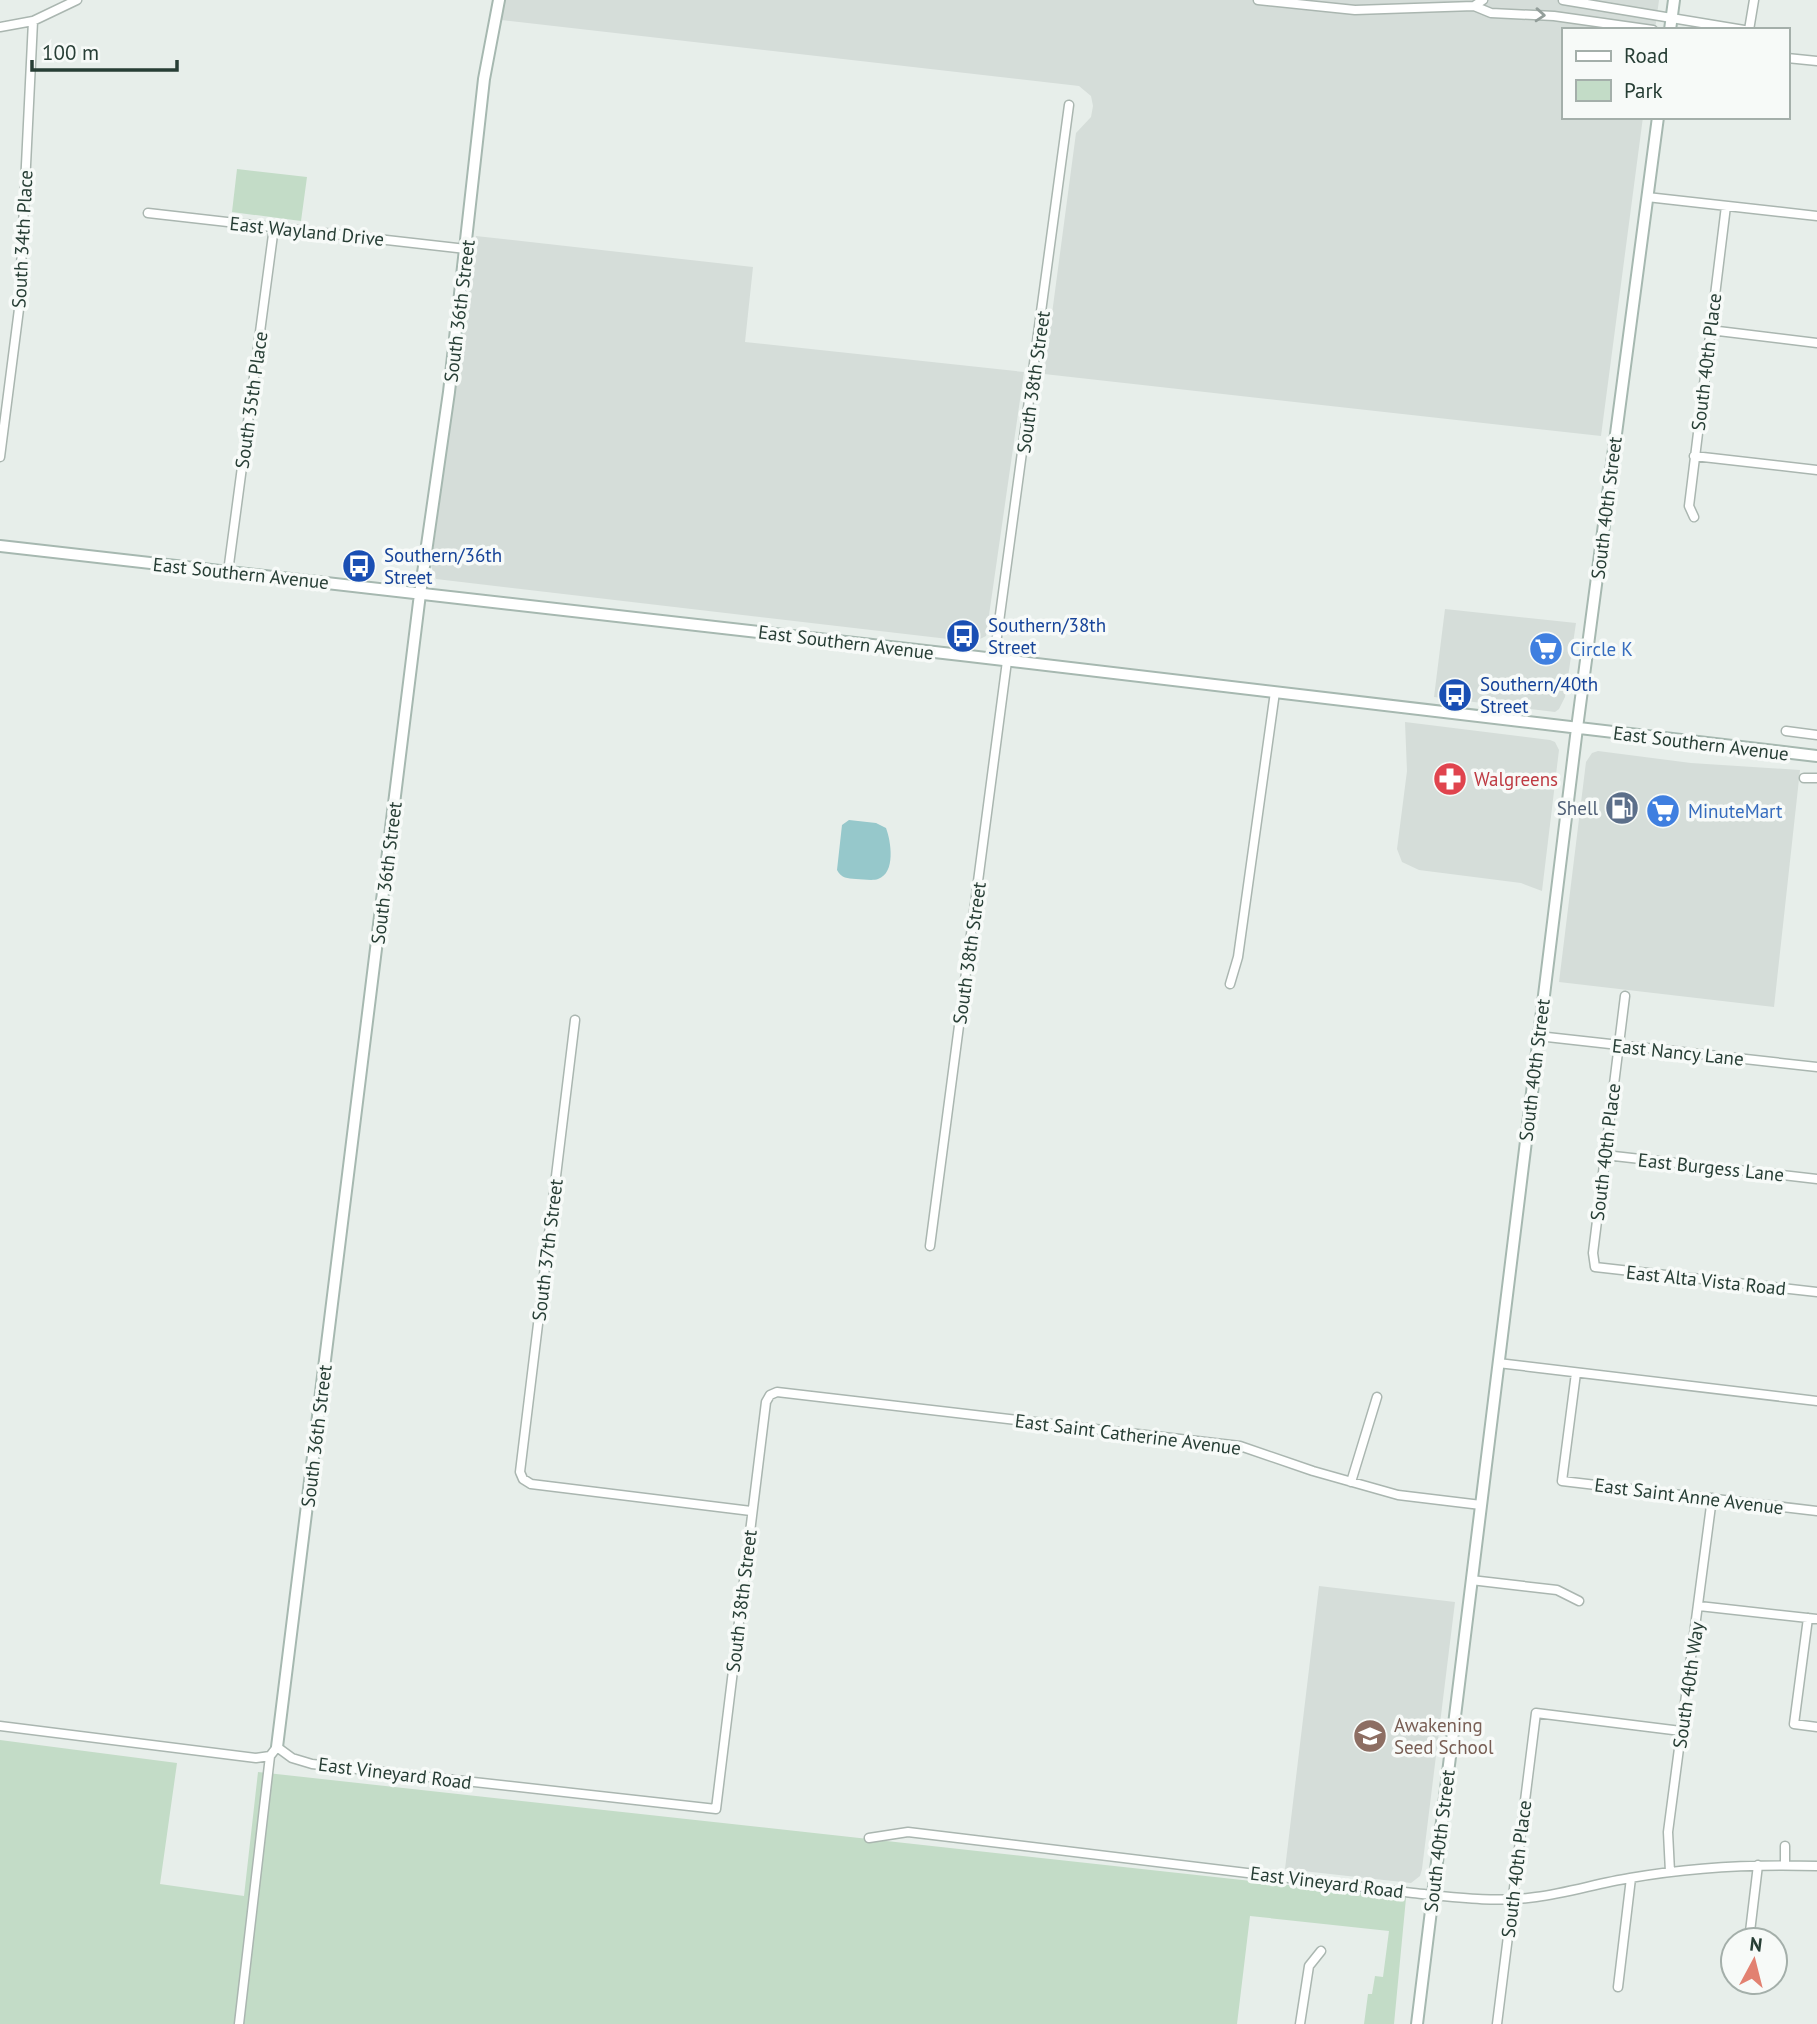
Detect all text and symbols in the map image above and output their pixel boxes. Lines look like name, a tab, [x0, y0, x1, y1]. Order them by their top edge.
one-way arrow	[1535, 7, 1546, 22]
scale bar	[32, 28, 177, 72]
legend	[1562, 28, 1789, 119]
text: 100 m	[42, 39, 99, 66]
text: Road	[1624, 42, 1668, 69]
text: Park	[1624, 77, 1663, 104]
street label: South 34th Place	[6, 169, 38, 309]
street label: East Wayland Drive	[229, 211, 385, 251]
street label: South 36th Street	[438, 238, 480, 384]
street label: South 40th Place	[1686, 292, 1726, 432]
street label: South 38th Street	[1011, 309, 1055, 455]
street label: South 35th Place	[229, 330, 273, 470]
street label: South 40th Street	[1585, 435, 1627, 581]
place label: Southern/36th Street	[384, 543, 502, 589]
bus stop icon: Southern/36th Street	[340, 547, 378, 585]
street label: East Southern Avenue	[152, 552, 330, 594]
place label: Southern/38th Street	[988, 613, 1106, 659]
bus stop icon: Southern/38th Street	[944, 617, 982, 655]
street label: East Southern Avenue	[757, 619, 935, 665]
supermarket icon: Circle K	[1527, 630, 1565, 668]
place label: Circle K	[1570, 637, 1633, 661]
place label: Southern/40th Street	[1480, 672, 1598, 718]
bus stop icon: Southern/40th Street	[1436, 676, 1474, 714]
street label: East Southern Avenue	[1612, 720, 1790, 766]
pharmacy icon: Walgreens	[1431, 760, 1469, 798]
place label: Walgreens	[1474, 767, 1558, 791]
fuel station icon: Shell	[1603, 789, 1641, 827]
supermarket icon: MinuteMart	[1644, 792, 1682, 830]
place label: Shell	[1557, 796, 1598, 820]
place label: MinuteMart	[1688, 799, 1783, 823]
street label: South 36th Street	[365, 800, 407, 946]
street label: South 38th Street	[947, 880, 991, 1026]
street label: South 40th Street	[1513, 997, 1555, 1143]
street label: East Nancy Lane	[1611, 1033, 1745, 1071]
street label: South 40th Place	[1585, 1082, 1625, 1222]
street label: East Burgess Lane	[1637, 1147, 1785, 1187]
street label: South 37th Street	[526, 1177, 568, 1322]
street label: East Alta Vista Road	[1625, 1260, 1787, 1300]
street label: South 36th Street	[295, 1363, 337, 1509]
street label: East Saint Catherine Avenue	[1014, 1408, 1242, 1460]
street label: East Saint Anne Avenue	[1593, 1472, 1785, 1520]
street label: South 38th Street	[720, 1528, 762, 1674]
street label: South 40th Way	[1667, 1620, 1709, 1750]
place label: Awakening Seed School	[1394, 1713, 1494, 1759]
school or university icon: Awakening Seed School	[1351, 1717, 1389, 1755]
street label: East Vineyard Road	[317, 1752, 473, 1794]
street label: South 40th Street	[1418, 1768, 1460, 1914]
street label: South 40th Place	[1496, 1799, 1536, 1939]
street label: East Vineyard Road	[1249, 1861, 1405, 1903]
north arrow	[1719, 1926, 1789, 1996]
text: N	[1748, 1931, 1764, 1957]

